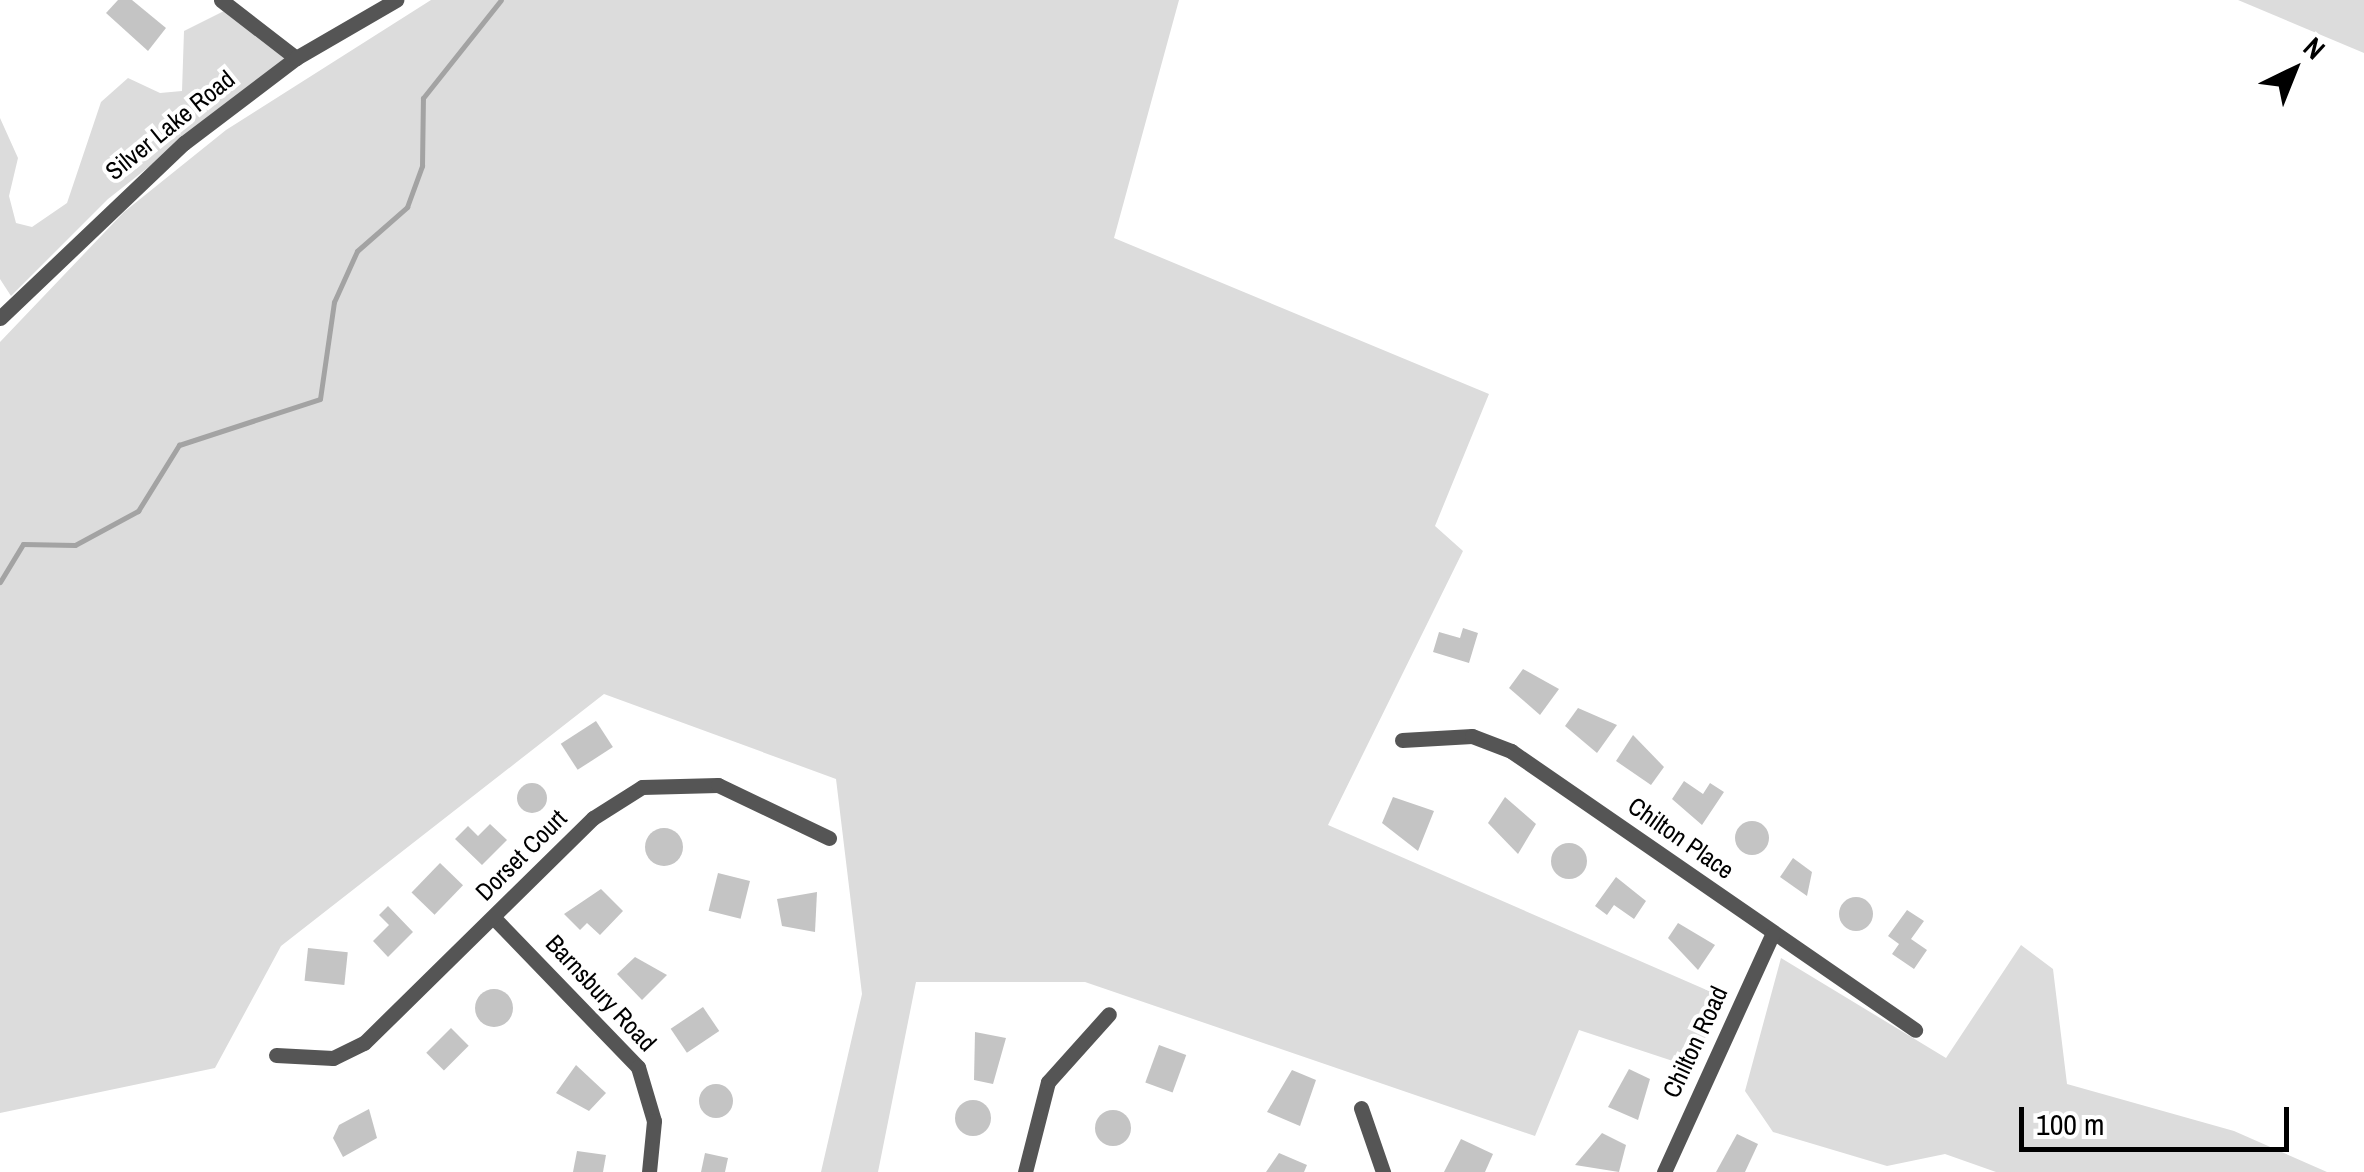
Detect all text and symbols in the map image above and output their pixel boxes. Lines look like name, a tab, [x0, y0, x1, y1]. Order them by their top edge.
north arrow	[2244, 20, 2344, 120]
text: N	[2295, 29, 2333, 68]
street label: Silver Lake Road	[99, 64, 241, 186]
street label: Chilton Place	[1622, 791, 1740, 885]
street label: Dorset Court	[469, 803, 573, 907]
street label: Barnsbury Road	[540, 929, 662, 1057]
street label: Chilton Road	[1656, 981, 1734, 1103]
scale bar	[2024, 1087, 2294, 1149]
text: 100 m	[2036, 1104, 2104, 1144]

